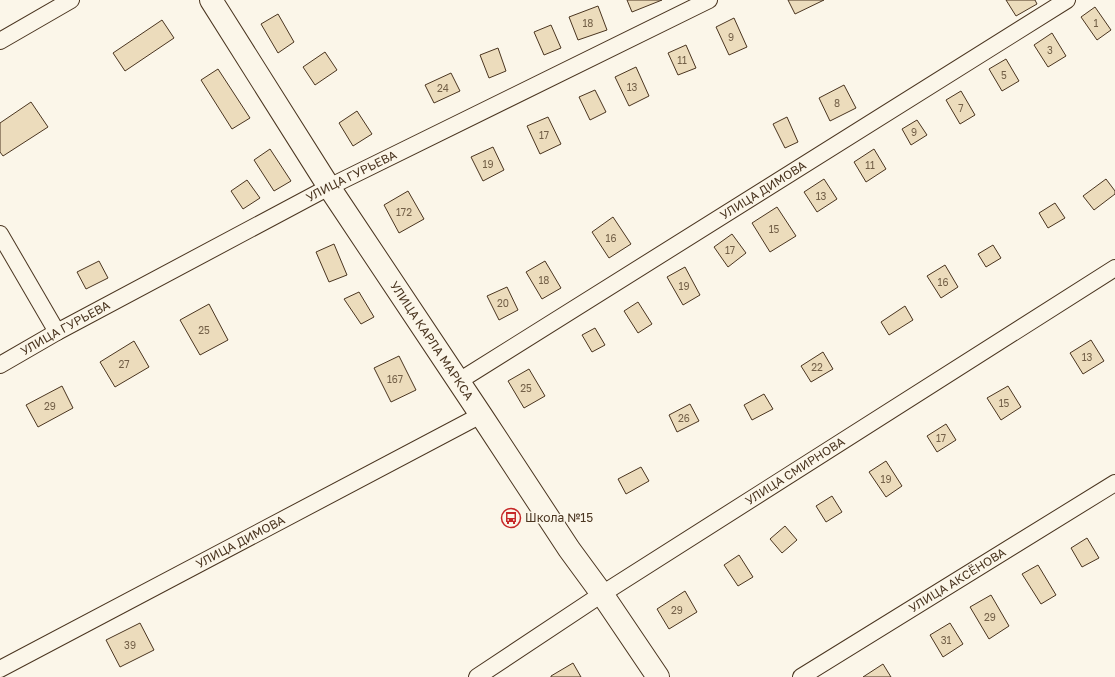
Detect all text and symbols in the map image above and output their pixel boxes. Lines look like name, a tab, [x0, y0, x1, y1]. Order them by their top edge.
house number: 18	[583, 17, 593, 29]
house number: 1	[1094, 17, 1099, 29]
house number: 9	[728, 31, 734, 43]
house number: 3	[1047, 44, 1053, 56]
house number: 11	[677, 54, 687, 66]
house number: 5	[1001, 69, 1007, 81]
house number: 13	[627, 81, 637, 93]
house number: 24	[437, 82, 449, 94]
house number: 8	[834, 97, 840, 109]
house number: 7	[958, 102, 964, 114]
house number: 9	[911, 126, 917, 138]
house number: 17	[539, 129, 549, 141]
street label: УЛИЦА ГУРЬЕВА	[303, 147, 399, 205]
street label: УЛИЦА ДИМОВА	[717, 157, 809, 222]
house number: 19	[483, 158, 493, 170]
house number: 11	[865, 159, 875, 171]
house number: 13	[816, 190, 826, 202]
house number: 172	[396, 206, 412, 218]
house number: 15	[769, 223, 780, 235]
house number: 16	[606, 232, 616, 244]
house number: 17	[725, 244, 735, 256]
house number: 18	[539, 274, 549, 286]
house number: 16	[938, 276, 948, 288]
street label: УЛИЦА КАРЛА МАРКСА	[387, 278, 477, 403]
house number: 19	[679, 280, 689, 292]
street label: УЛИЦА ГУРЬЕВА	[18, 297, 112, 358]
house number: 20	[497, 297, 509, 309]
house number: 25	[198, 324, 210, 336]
house number: 13	[1082, 351, 1092, 363]
house number: 27	[118, 358, 130, 370]
house number: 22	[811, 361, 823, 373]
house number: 167	[387, 373, 403, 385]
house number: 25	[520, 382, 532, 394]
house number: 15	[999, 397, 1010, 409]
house number: 29	[44, 400, 56, 412]
house number: 26	[678, 412, 690, 424]
house number: 17	[936, 432, 946, 444]
street label: УЛИЦА СМИРНОВА	[742, 434, 848, 508]
house number: 19	[881, 473, 891, 485]
bus stop icon: Школа №15	[500, 507, 522, 529]
place label: Школа №15	[525, 510, 593, 525]
street label: УЛИЦА ДИМОВА	[193, 512, 287, 571]
street label: УЛИЦА АКСЁНОВА	[906, 544, 1009, 615]
house number: 29	[671, 604, 683, 616]
house number: 29	[984, 611, 996, 623]
house number: 31	[941, 634, 951, 646]
house number: 39	[124, 639, 136, 651]

